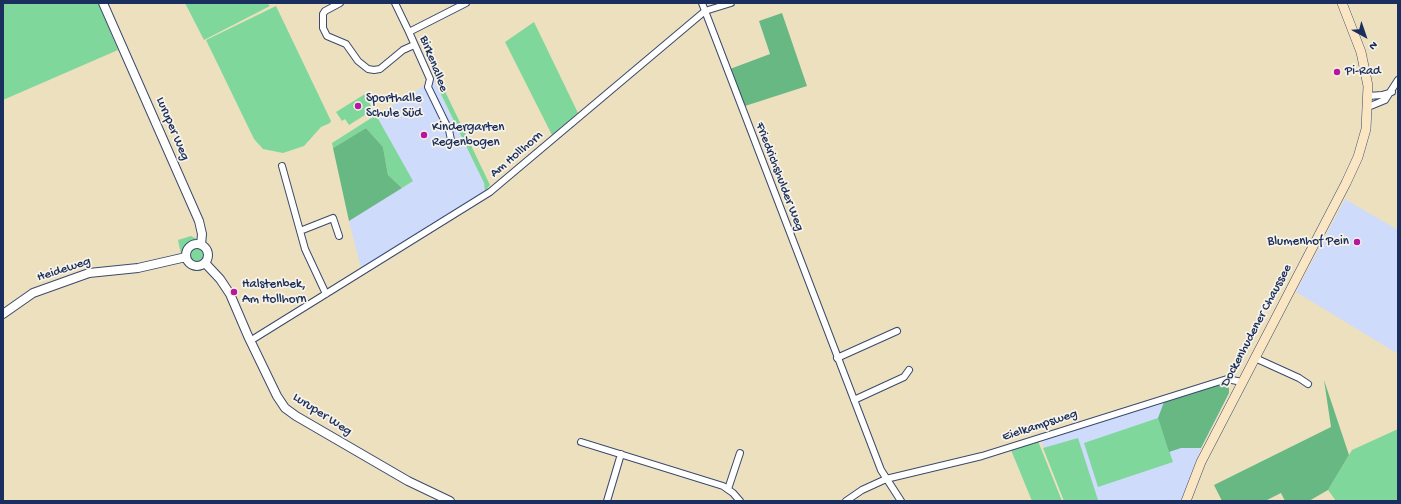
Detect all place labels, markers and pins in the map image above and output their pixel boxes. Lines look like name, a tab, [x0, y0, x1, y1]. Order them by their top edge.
place label: Pi-Rad	[1345, 64, 1381, 80]
marker: Pi-Rad	[1332, 67, 1342, 77]
place label: Sporthalle Schule Süd	[366, 91, 422, 122]
marker: Sporthalle Schule Süd	[353, 101, 363, 111]
place label: Kindergarten Regenbogen	[432, 120, 504, 151]
marker: Kindergarten Regenbogen	[419, 130, 429, 140]
place label: Blumenhof Pein	[1268, 234, 1349, 250]
marker: Blumenhof Pein	[1352, 237, 1362, 247]
place label: Halstenbek, Am Hollhorn	[242, 277, 306, 308]
marker: Halstenbek, Am Hollhorn	[229, 287, 239, 297]

